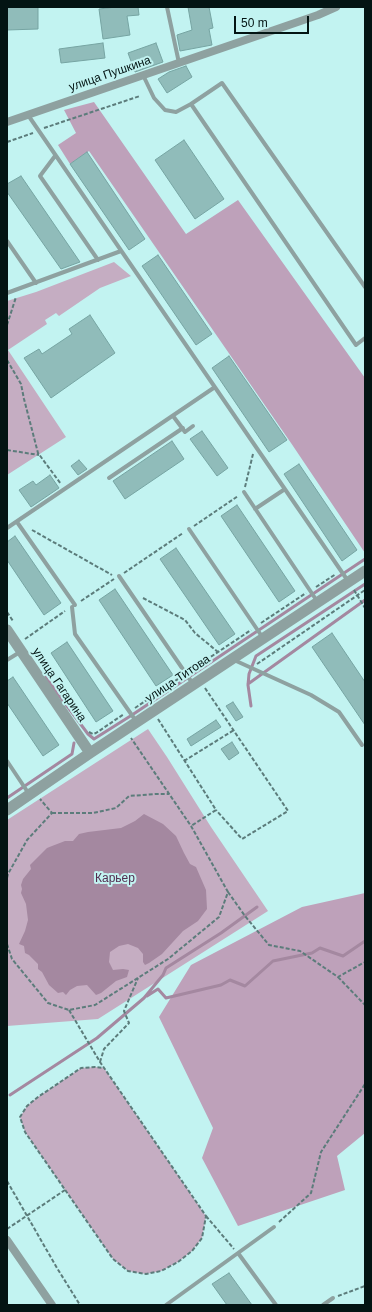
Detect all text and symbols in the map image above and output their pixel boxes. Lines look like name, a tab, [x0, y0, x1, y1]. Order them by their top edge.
scale bar	[236, 8, 311, 34]
text: 50 m	[241, 16, 268, 30]
street label: улица Пушкина	[67, 53, 153, 95]
street label: улица Гагарина	[29, 645, 89, 725]
street label: улица Титова	[143, 652, 213, 706]
park label: Карьер	[95, 872, 135, 886]

